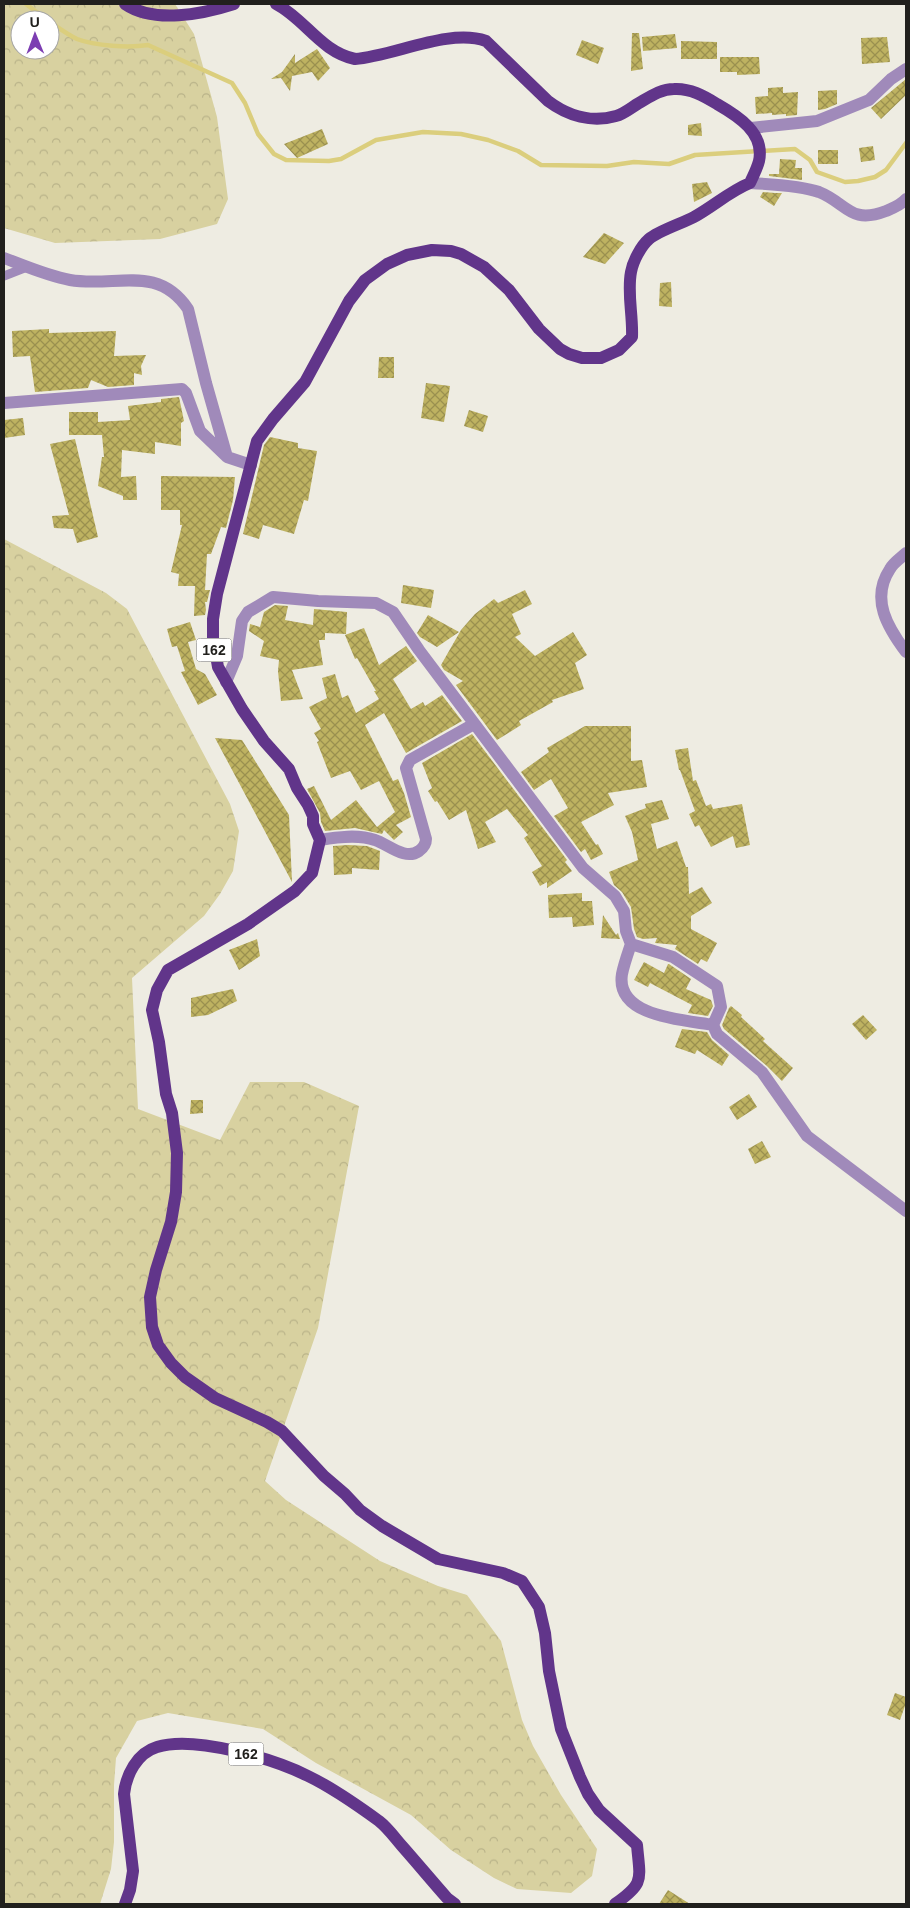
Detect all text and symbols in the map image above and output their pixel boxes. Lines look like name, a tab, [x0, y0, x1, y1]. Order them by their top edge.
north arrow	[10, 10, 60, 60]
text: U	[30, 14, 40, 30]
road number: 162	[196, 638, 232, 662]
road number: 162	[228, 1742, 264, 1766]

